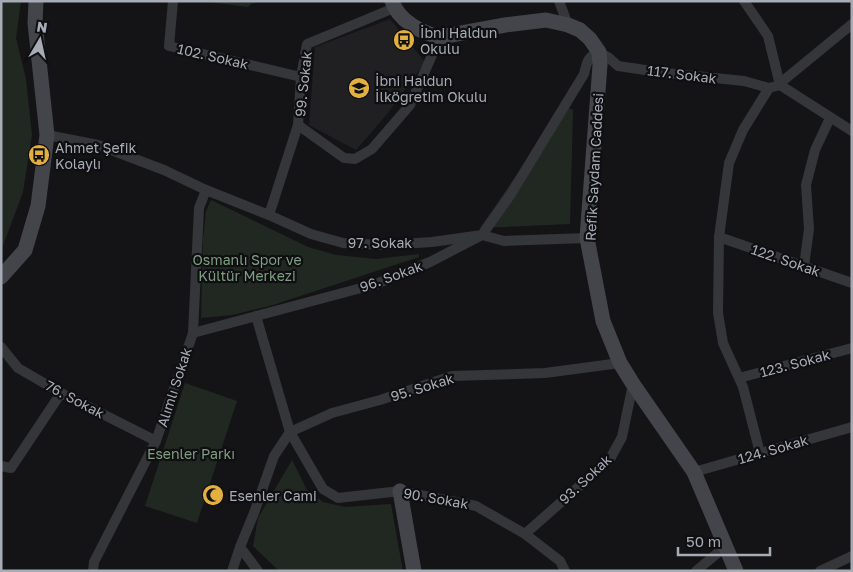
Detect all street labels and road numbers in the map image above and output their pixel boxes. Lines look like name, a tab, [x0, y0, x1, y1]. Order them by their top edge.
street label: 102. Sokak	[176, 40, 250, 72]
street label: 99. Sokak	[291, 50, 315, 118]
street label: 117. Sokak	[646, 61, 718, 87]
street label: Refik Saydam Caddesi	[582, 93, 606, 241]
street label: 97. Sokak	[348, 234, 412, 251]
street label: 122. Sokak	[749, 240, 823, 280]
street label: 96. Sokak	[357, 257, 425, 295]
street label: Alımlı Sokak	[153, 345, 195, 429]
street label: 123. Sokak	[758, 345, 832, 380]
street label: 95. Sokak	[388, 369, 456, 405]
street label: 76. Sokak	[43, 376, 108, 422]
street label: 124. Sokak	[736, 431, 810, 467]
street label: 93. Sokak	[555, 450, 615, 507]
street label: 90. Sokak	[402, 484, 470, 512]

